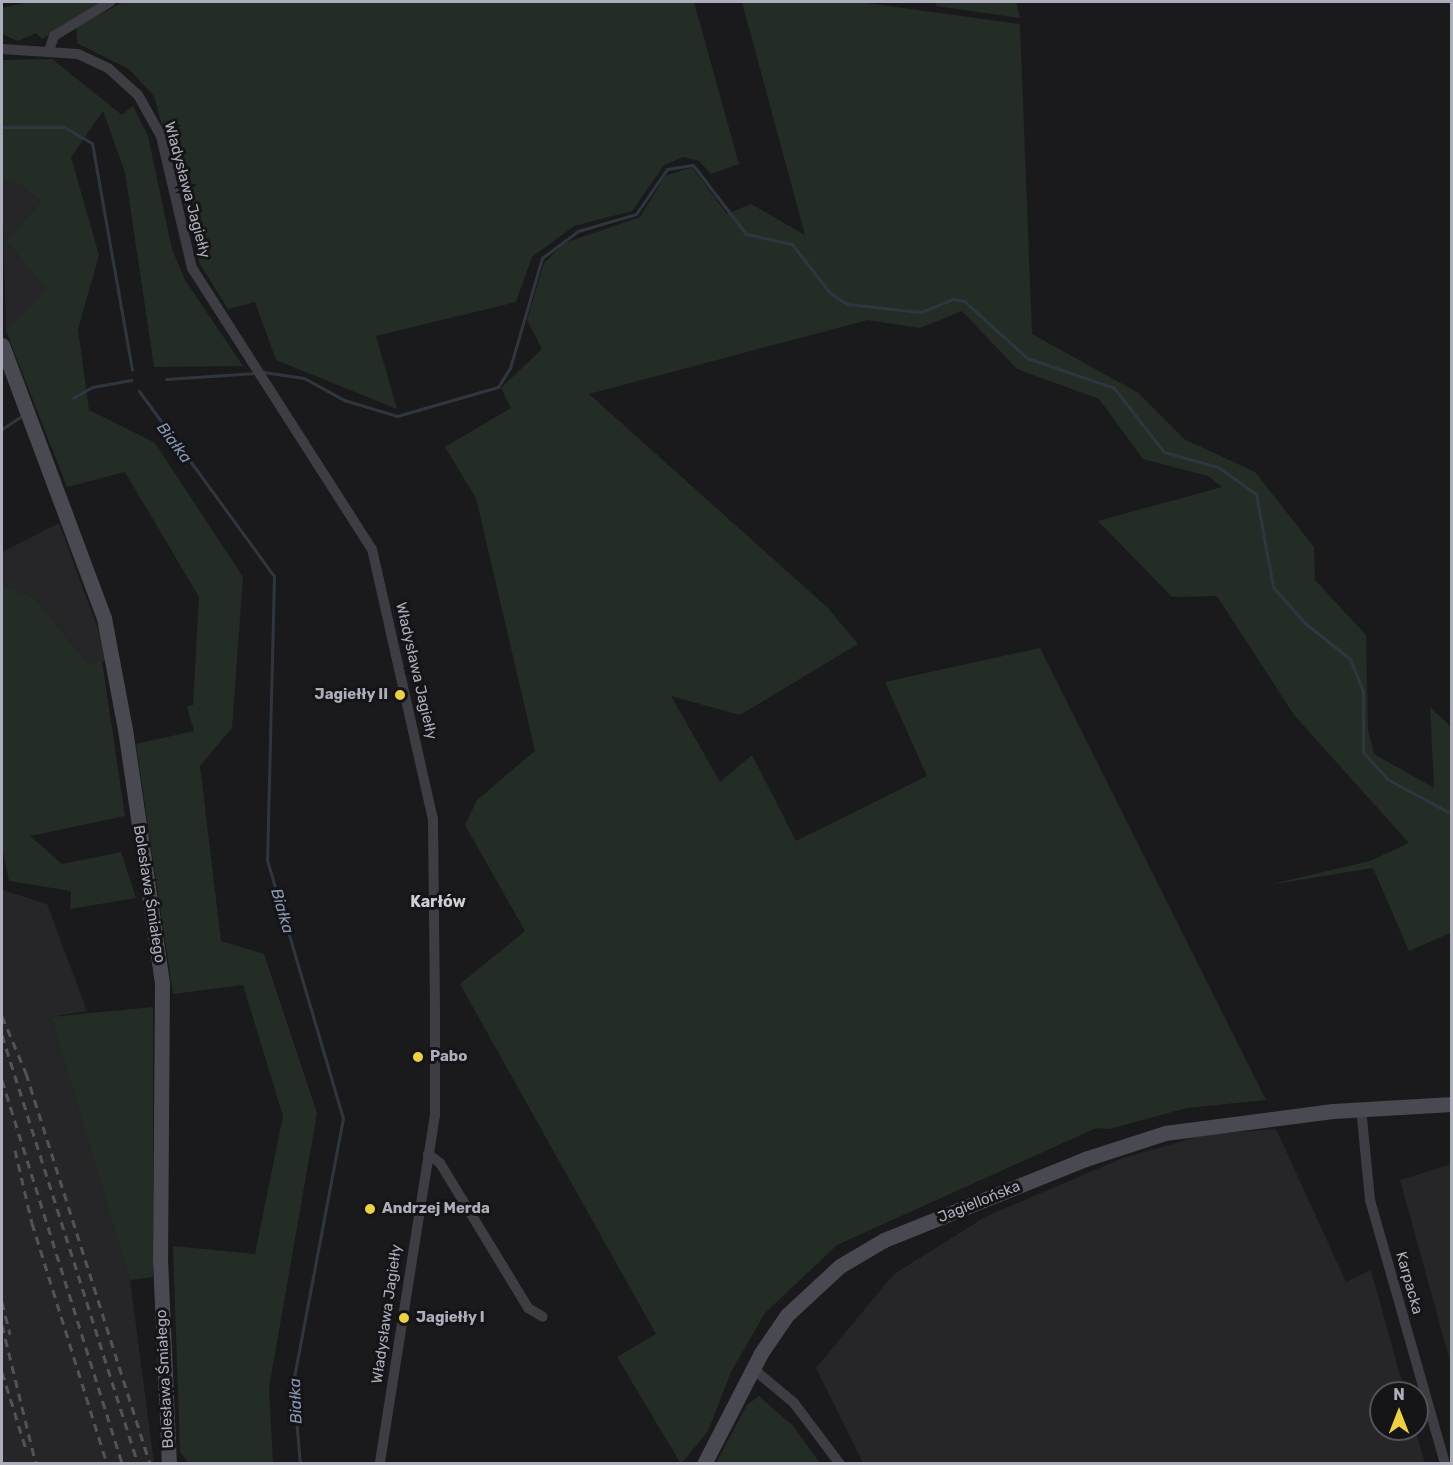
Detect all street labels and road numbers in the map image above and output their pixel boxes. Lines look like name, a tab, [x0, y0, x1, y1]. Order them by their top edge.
street label: Władysława Jagiełły	[160, 120, 214, 260]
street label: Władysława Jagiełły	[391, 601, 441, 741]
street label: Bolesława Śmiałego	[129, 824, 169, 964]
street label: Jagiellońska	[935, 1177, 1023, 1227]
street label: Władysława Jagiełły	[368, 1243, 406, 1385]
street label: Karpacka	[1391, 1250, 1427, 1316]
street label: Bolesława Śmiałego	[152, 1309, 178, 1449]

